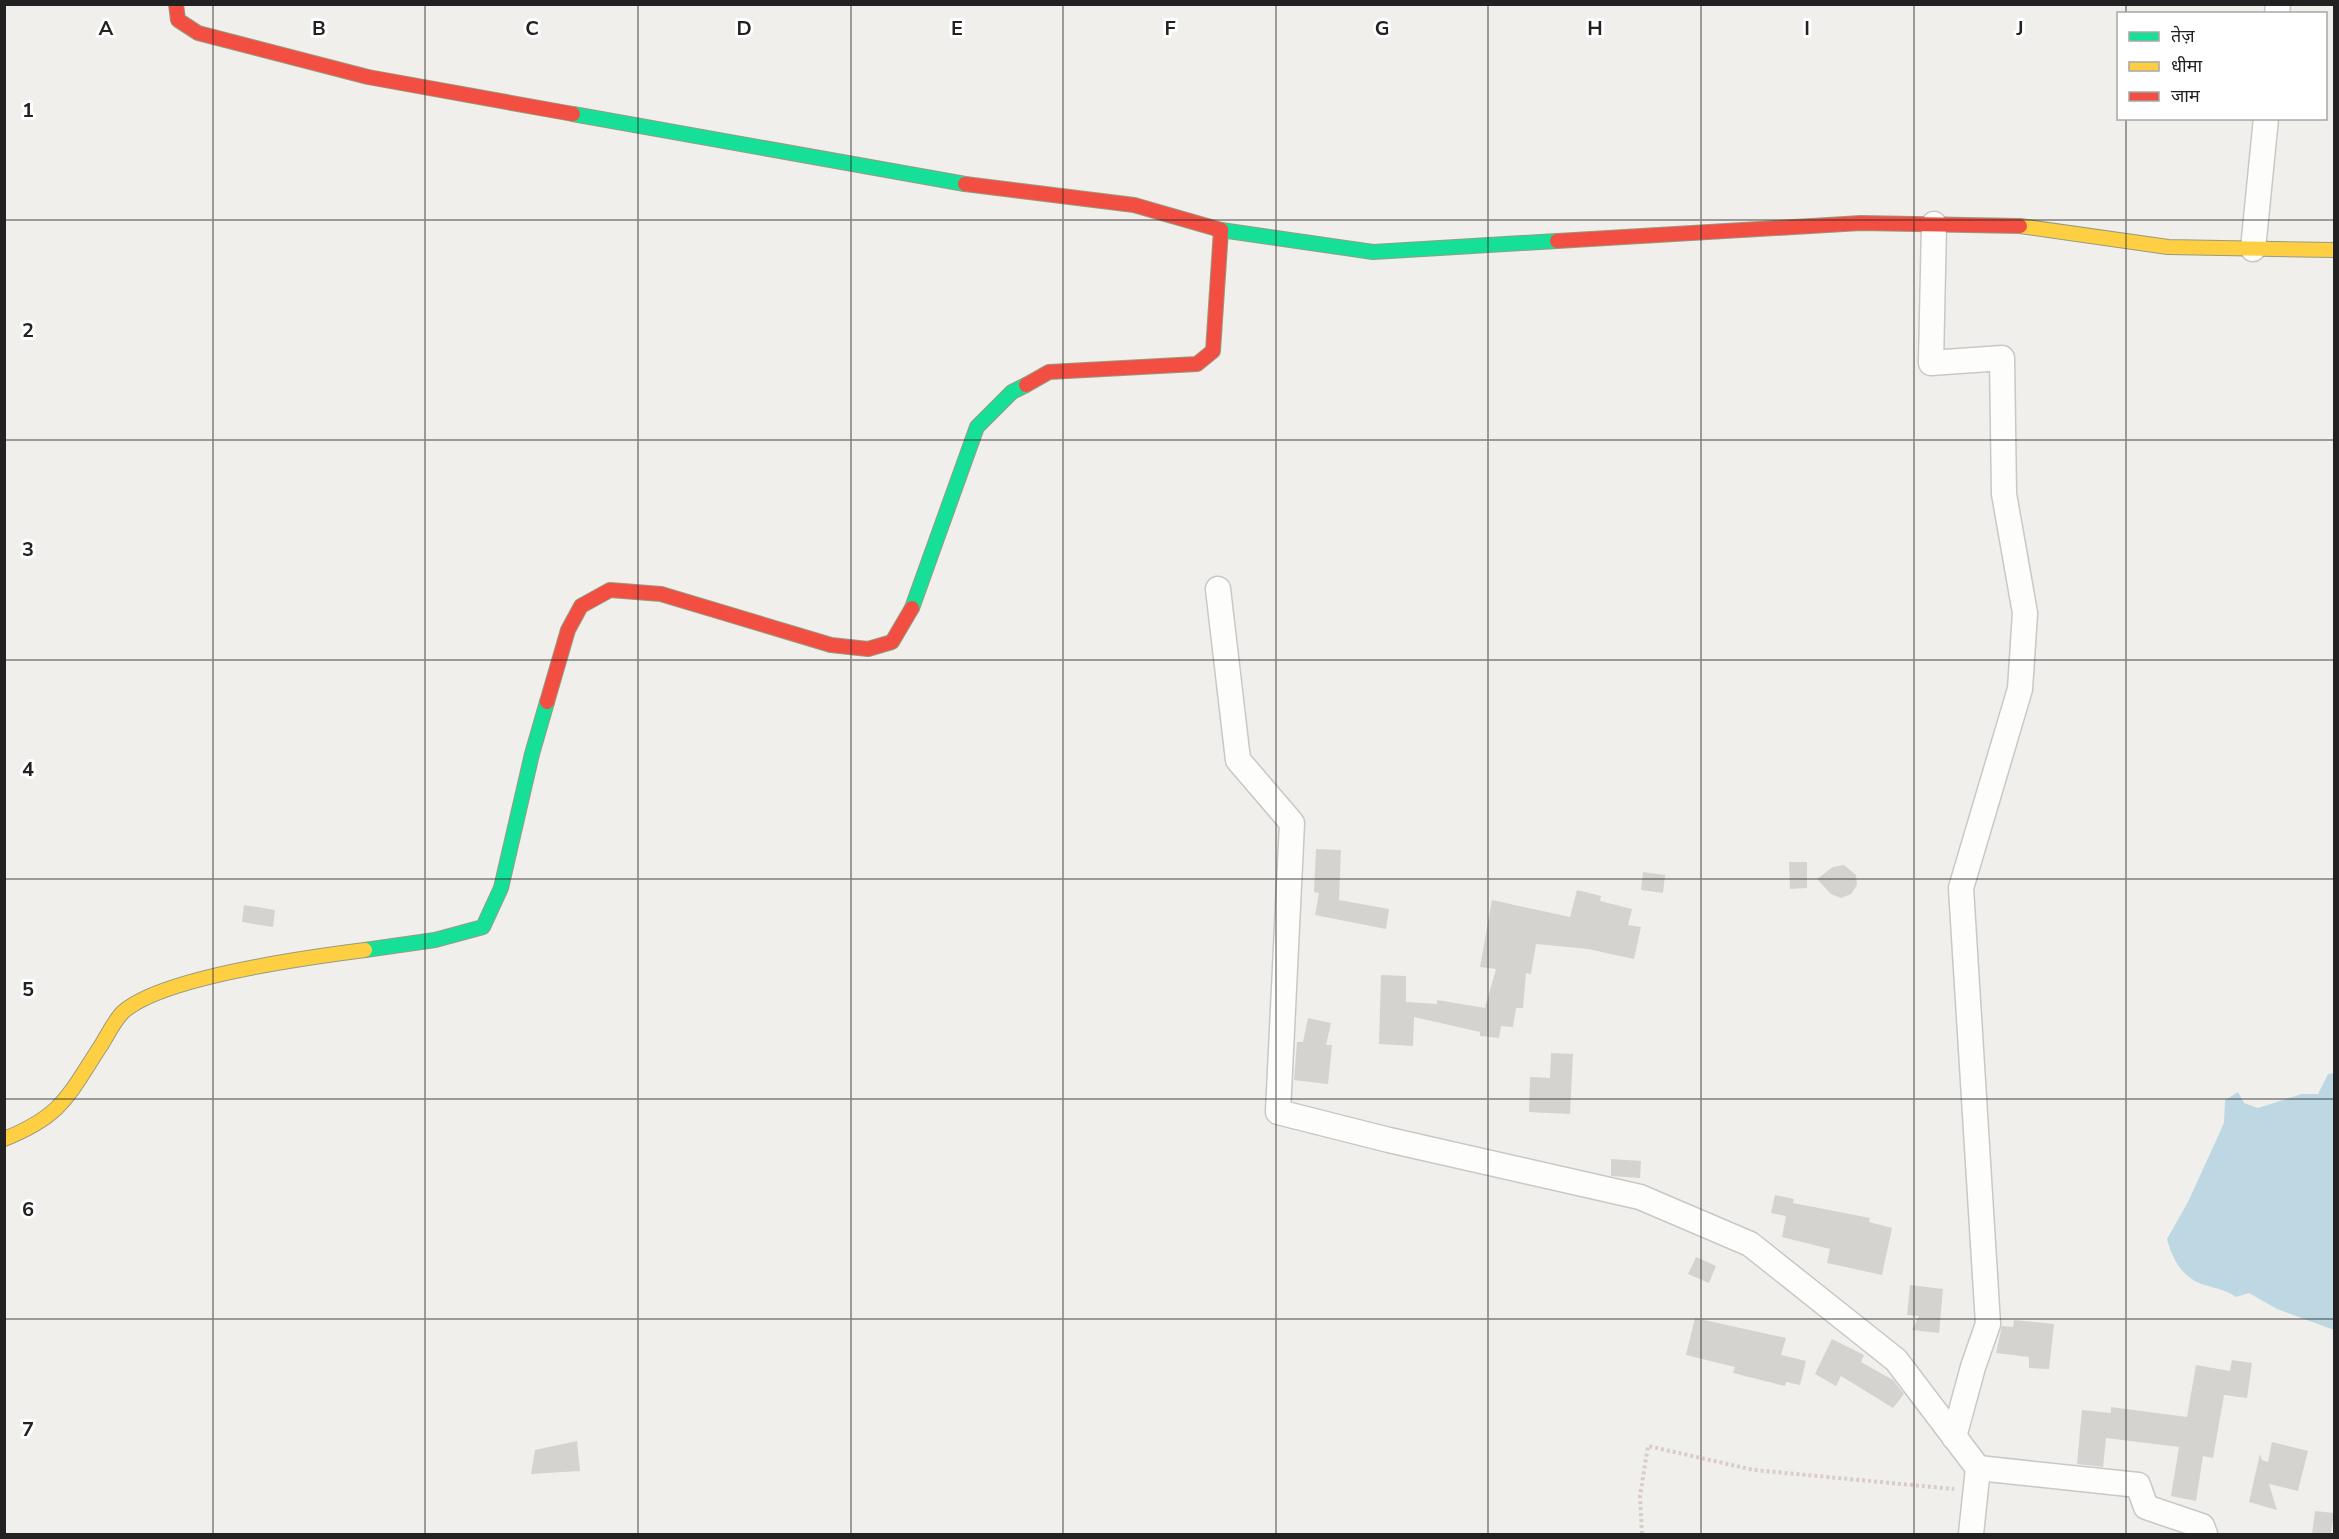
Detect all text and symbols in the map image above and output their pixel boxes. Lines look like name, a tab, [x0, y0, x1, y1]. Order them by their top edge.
legend	[2117, 12, 2327, 120]
text: A	[99, 15, 114, 42]
text: B	[312, 15, 326, 42]
text: C	[525, 15, 539, 42]
text: D	[736, 15, 752, 42]
text: E	[951, 15, 963, 42]
text: F	[1164, 15, 1176, 42]
text: G	[1375, 15, 1389, 42]
text: H	[1587, 15, 1603, 42]
text: I	[1804, 15, 1810, 42]
text: J	[2015, 15, 2024, 42]
text: तेज़	[2171, 24, 2195, 48]
text: धीमा	[2171, 54, 2202, 78]
text: जाम	[2171, 84, 2201, 108]
text: 1	[22, 97, 34, 124]
text: 2	[22, 317, 34, 344]
text: 3	[22, 536, 34, 563]
text: 4	[22, 756, 34, 783]
text: 5	[22, 976, 34, 1003]
text: 6	[22, 1196, 34, 1223]
text: 7	[22, 1416, 34, 1443]

